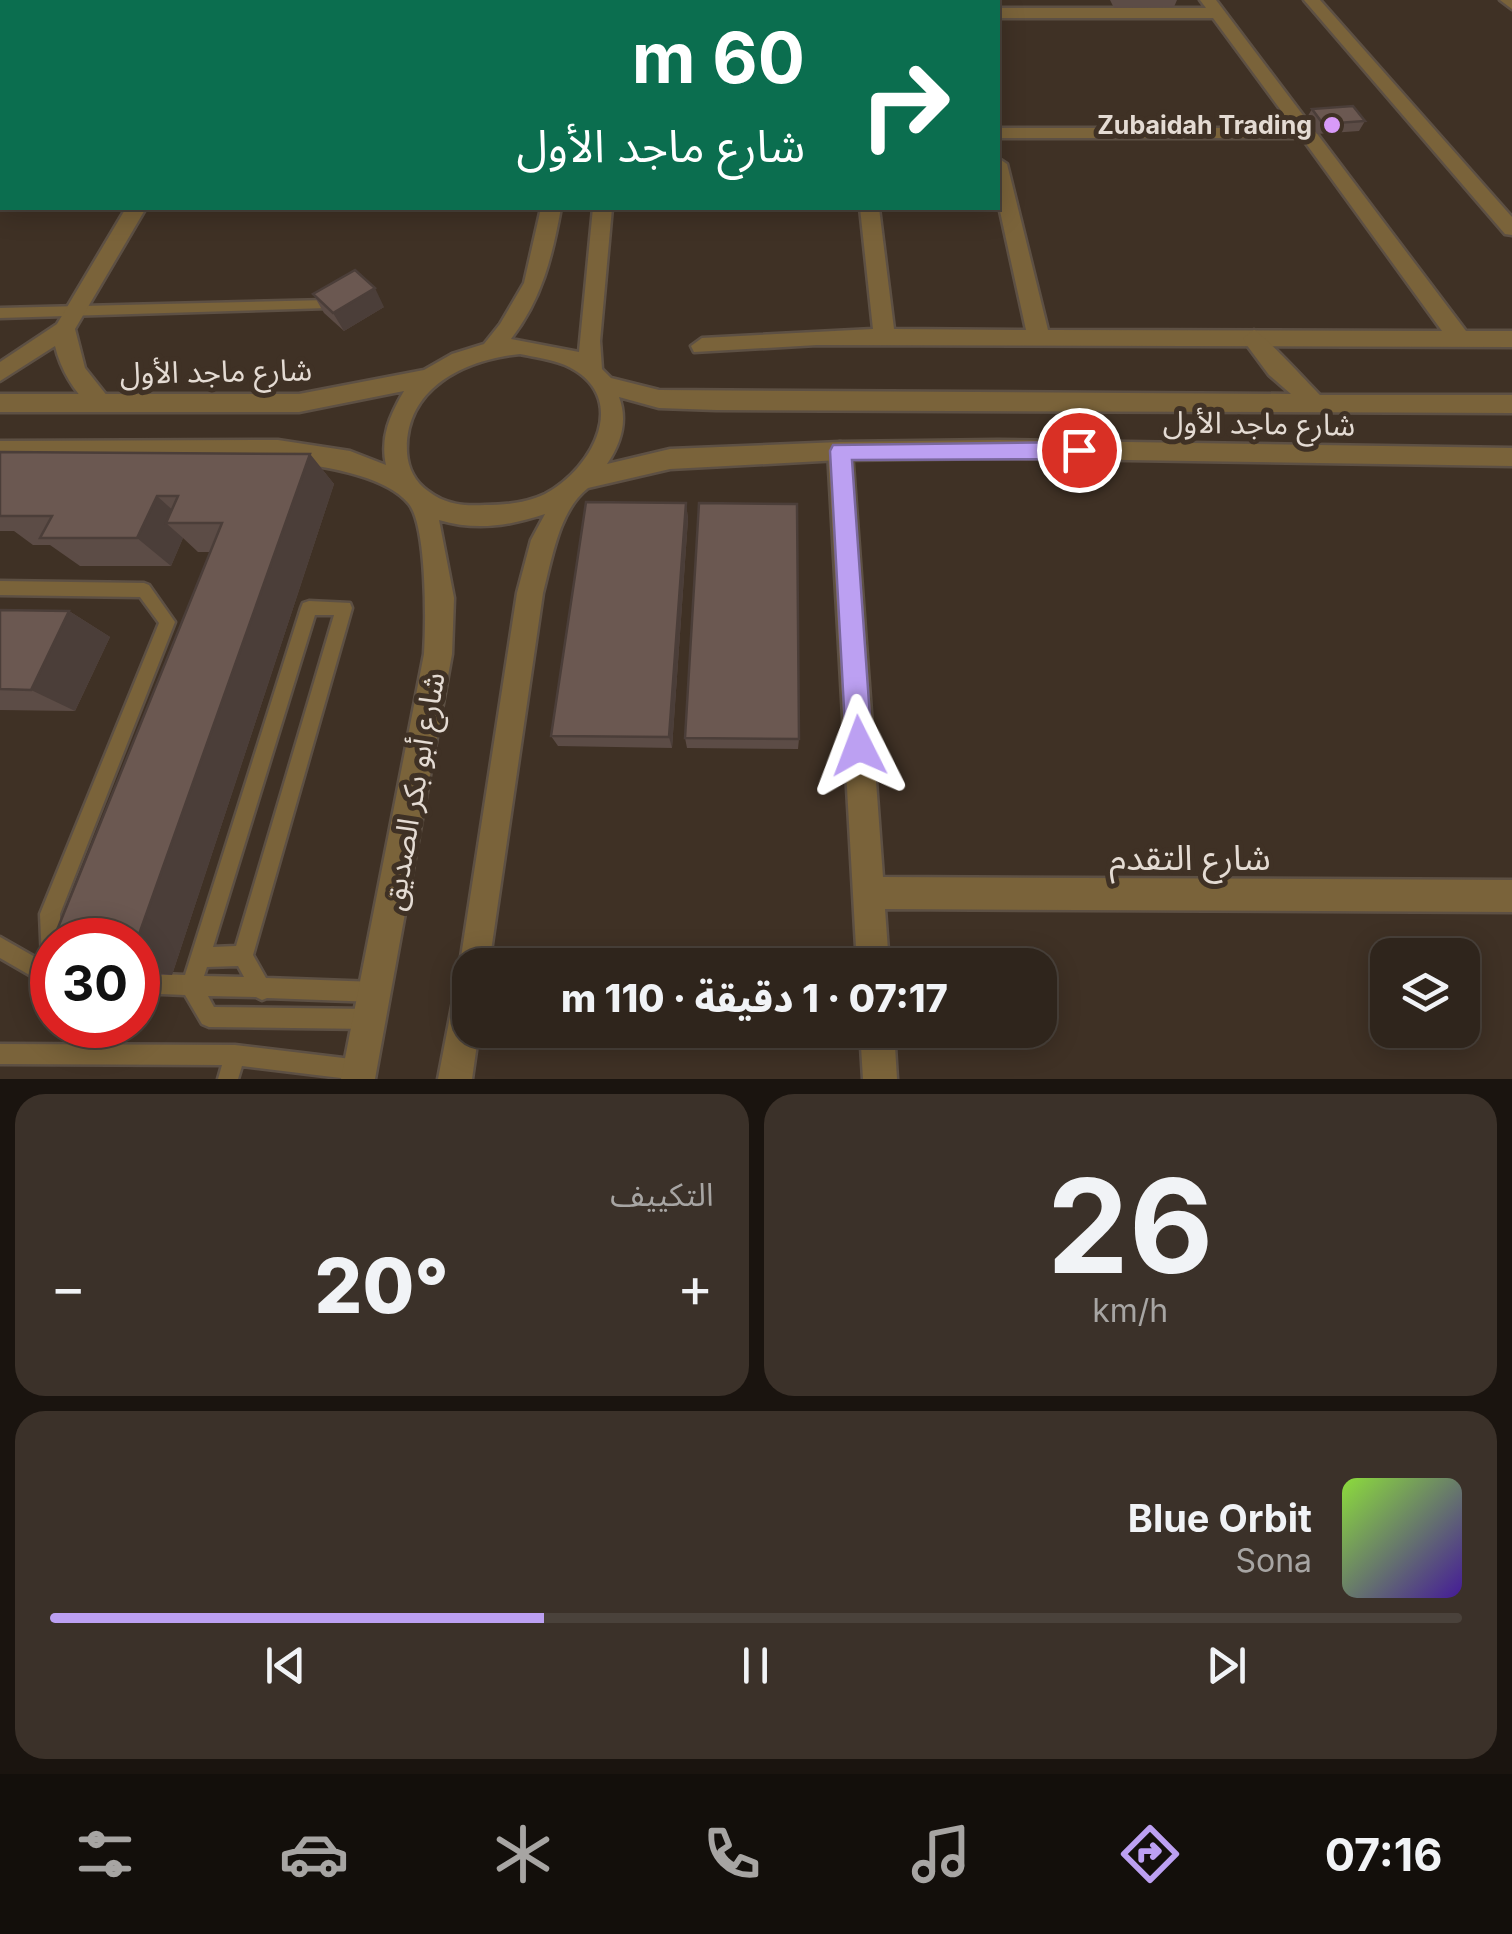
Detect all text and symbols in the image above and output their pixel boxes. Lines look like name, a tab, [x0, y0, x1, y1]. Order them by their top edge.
text: 60 m	[632, 15, 805, 100]
icon: right	[840, 40, 970, 170]
place label: Zubaidah Trading	[1097, 110, 1312, 140]
marker: Zubaidah Trading	[1321, 114, 1343, 136]
text: شارع ماجد الأول	[517, 118, 805, 173]
street label: شارع ماجد الأول	[120, 351, 313, 396]
street label: شارع ماجد الأول	[1162, 403, 1355, 448]
pin	[1037, 408, 1122, 493]
icon: arrive	[1052, 423, 1107, 478]
street label: شارع أبو بكر الصديق	[374, 669, 457, 914]
position arrow	[807, 694, 911, 798]
street label: شارع التقدم	[1109, 836, 1271, 884]
speed limit sign: 30	[30, 918, 160, 1048]
map controls	[1370, 938, 1480, 1048]
button: layers	[1370, 938, 1480, 1048]
text: 07:17 · 1 دقيقة · 110 m	[561, 975, 948, 1021]
text: 26	[1047, 1147, 1213, 1304]
text: التكييف	[610, 1175, 714, 1214]
text: 20°	[315, 1240, 449, 1331]
text: −	[50, 1254, 86, 1320]
text: +	[677, 1254, 713, 1320]
text: km/h	[1092, 1291, 1168, 1330]
text: Blue Orbit	[1128, 1495, 1312, 1541]
text: Sona	[1235, 1541, 1312, 1580]
icon: previous	[258, 1638, 313, 1693]
icon: pause	[728, 1638, 783, 1693]
icon: next	[1199, 1638, 1254, 1693]
icon: filters	[70, 1819, 140, 1889]
icon: car	[279, 1819, 349, 1889]
icon: climate	[488, 1819, 558, 1889]
icon: phone	[697, 1819, 767, 1889]
icon: music	[906, 1819, 976, 1889]
icon: directions	[1115, 1819, 1185, 1889]
text: 07:16	[1325, 1827, 1442, 1882]

